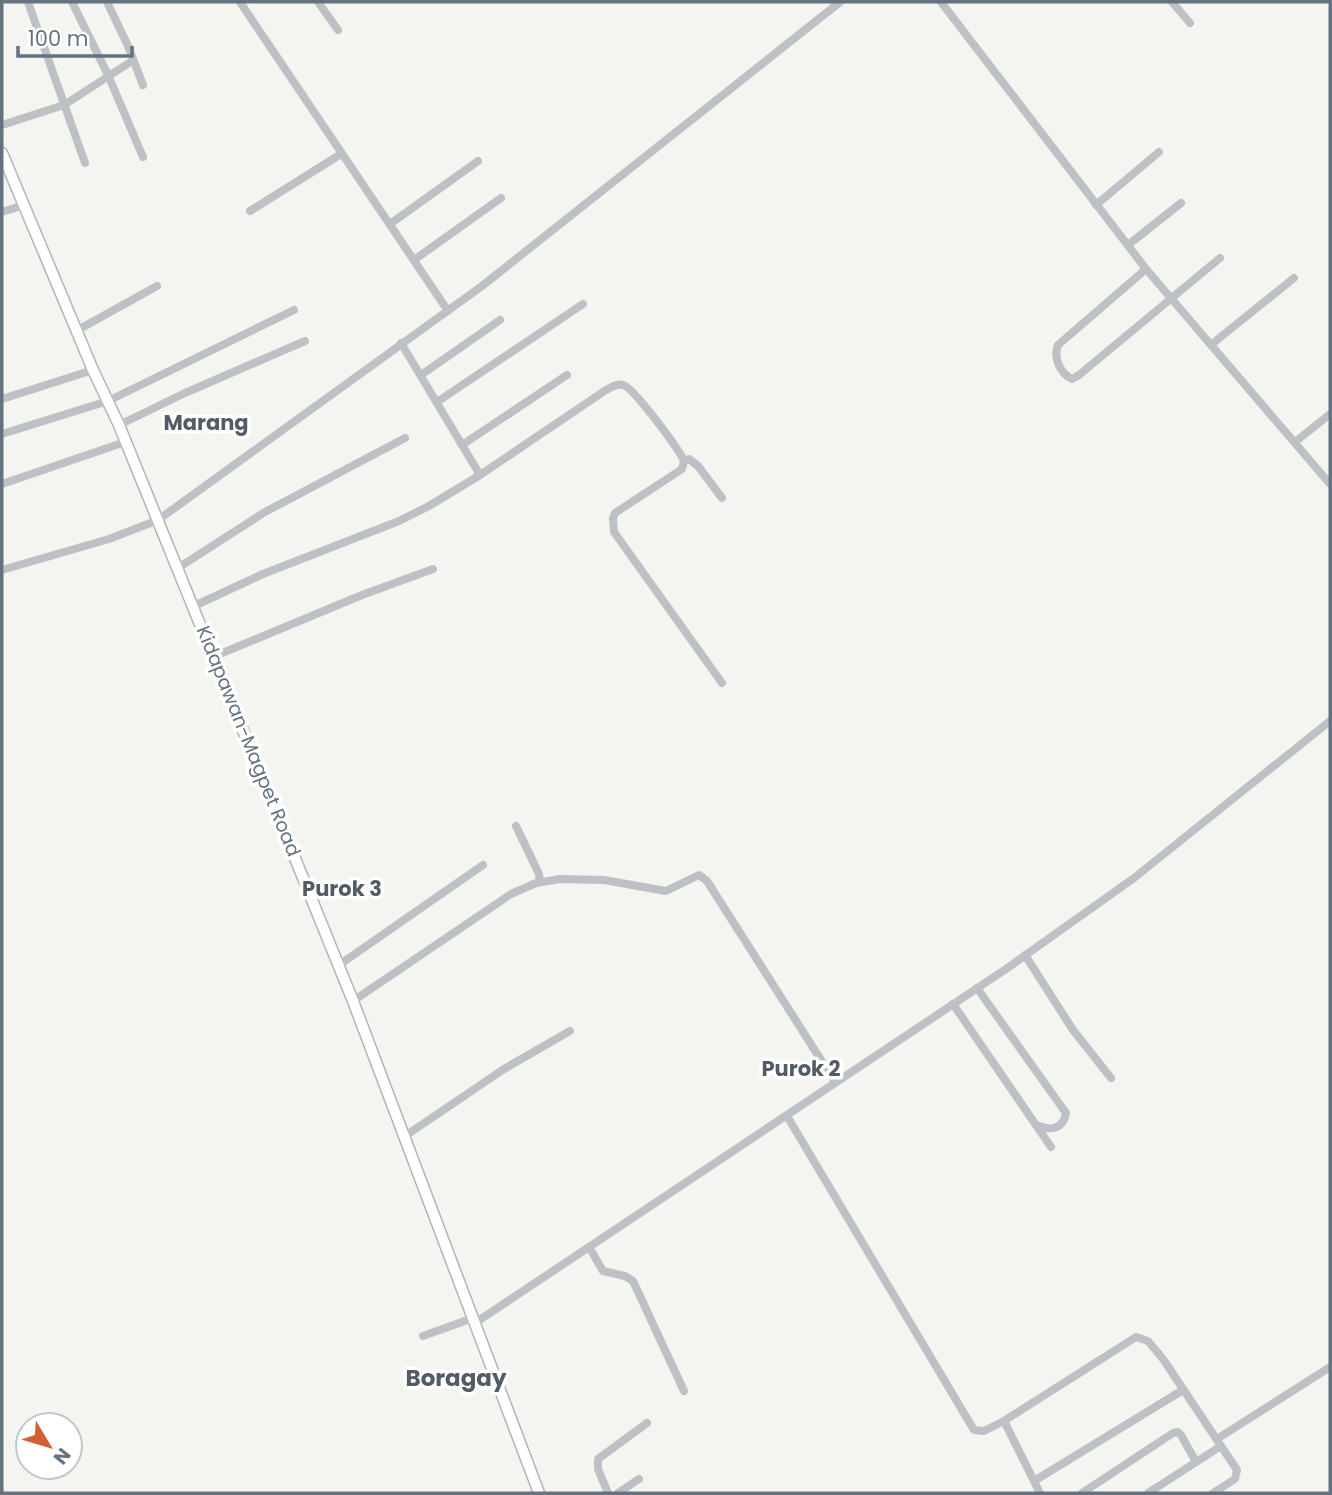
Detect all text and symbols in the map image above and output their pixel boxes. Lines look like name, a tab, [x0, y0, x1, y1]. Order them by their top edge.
scale bar	[18, 14, 131, 58]
text: 100 m	[28, 24, 88, 53]
district label: Marang	[163, 408, 249, 437]
street label: Kidapawan-Magpet Road	[190, 622, 307, 861]
district label: Purok 3	[302, 874, 382, 903]
district label: Purok 2	[761, 1054, 841, 1083]
district label: Boragay	[405, 1362, 507, 1394]
north arrow	[14, 1411, 84, 1481]
text: N	[47, 1442, 77, 1470]

